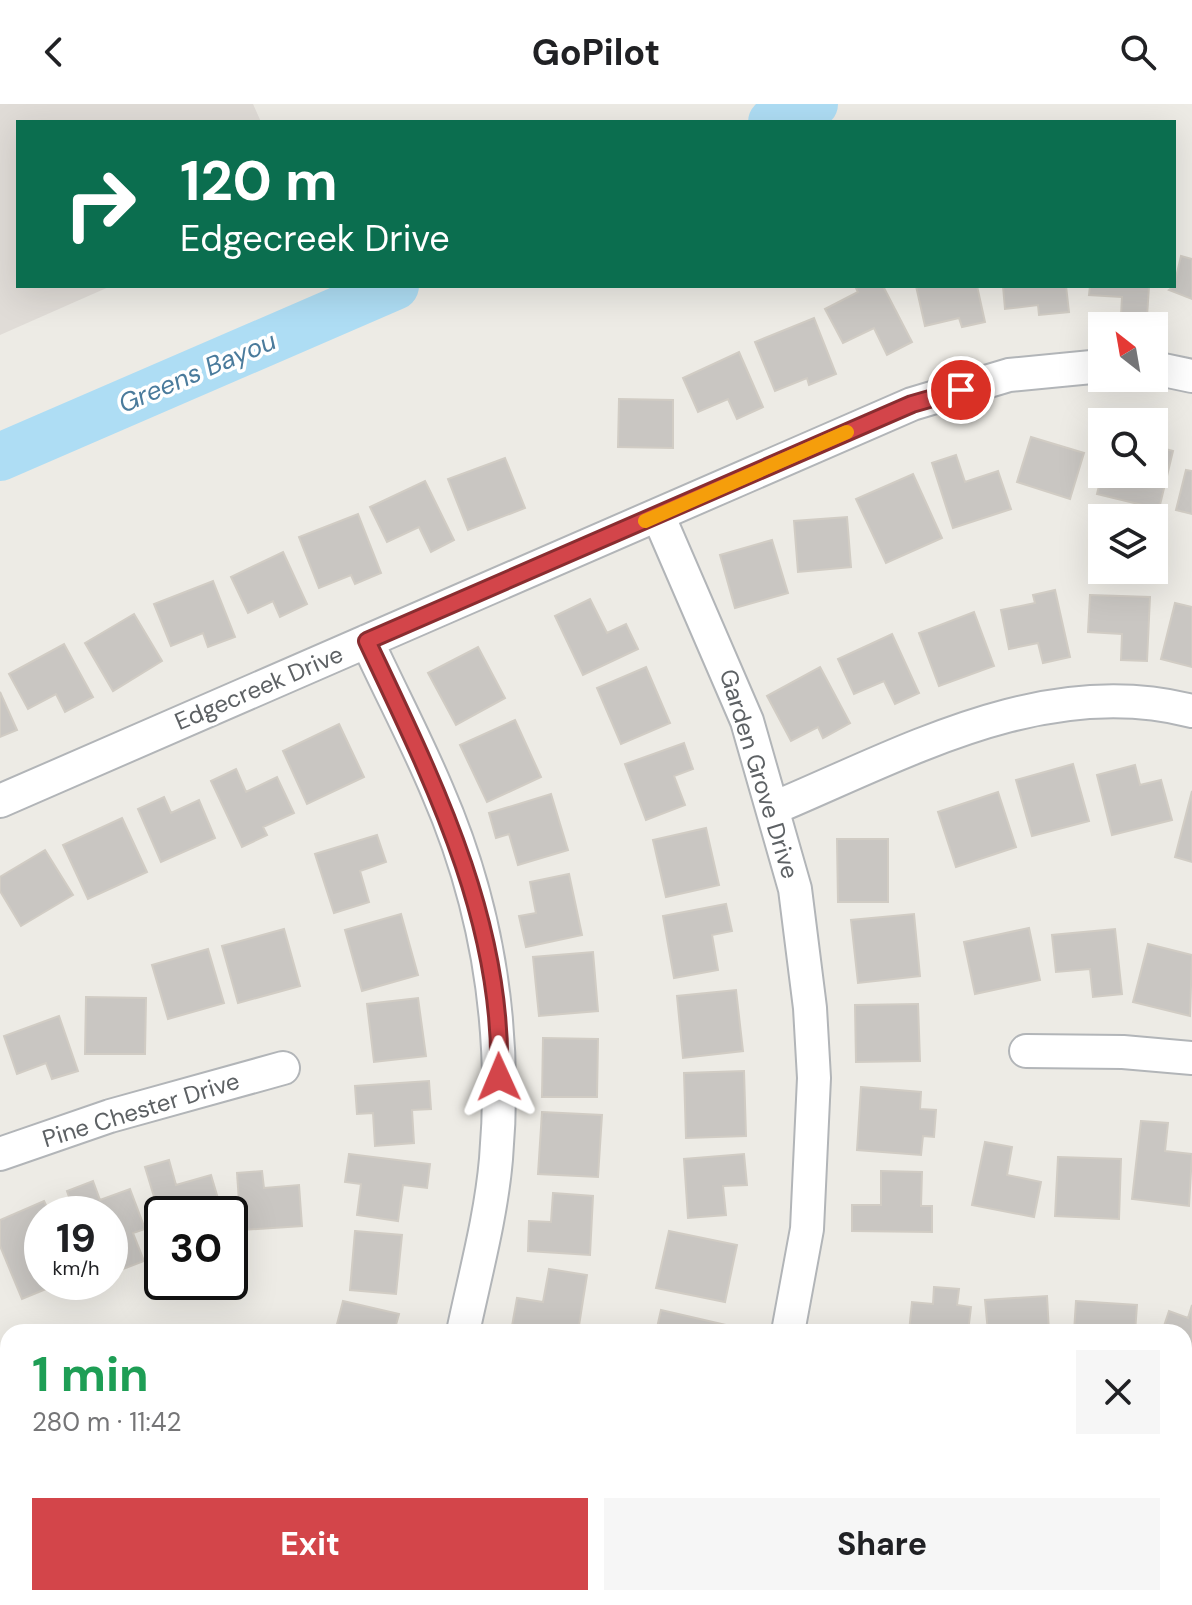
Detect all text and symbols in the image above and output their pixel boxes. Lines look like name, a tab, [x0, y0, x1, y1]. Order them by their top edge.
text: GoPilot	[532, 29, 660, 76]
icon: back	[32, 30, 76, 74]
icon: search	[1116, 30, 1160, 74]
text: 120 m	[180, 144, 338, 217]
icon: right	[48, 152, 152, 256]
text: Edgecreek Drive	[180, 215, 450, 262]
north arrow	[1088, 312, 1168, 392]
map controls	[1088, 312, 1168, 584]
water label: Greens Bayou	[113, 323, 281, 420]
pin	[927, 356, 995, 424]
icon: arrive	[939, 368, 983, 412]
button: search	[1088, 408, 1168, 488]
button: layers	[1088, 504, 1168, 584]
street label: Edgecreek Drive	[170, 638, 348, 737]
street label: Garden Grove Drive	[713, 665, 806, 882]
position arrow	[457, 1035, 541, 1119]
street label: Pine Chester Drive	[39, 1065, 243, 1154]
speed limit sign: 30	[144, 1196, 248, 1300]
text: 19	[56, 1212, 96, 1264]
text: km/h	[52, 1255, 100, 1281]
text: 1 min	[32, 1343, 149, 1406]
button: close	[1076, 1350, 1160, 1434]
text: 280 m · 11:42	[32, 1405, 181, 1439]
button: Exit	[32, 1498, 588, 1590]
button: Share	[604, 1498, 1160, 1590]

